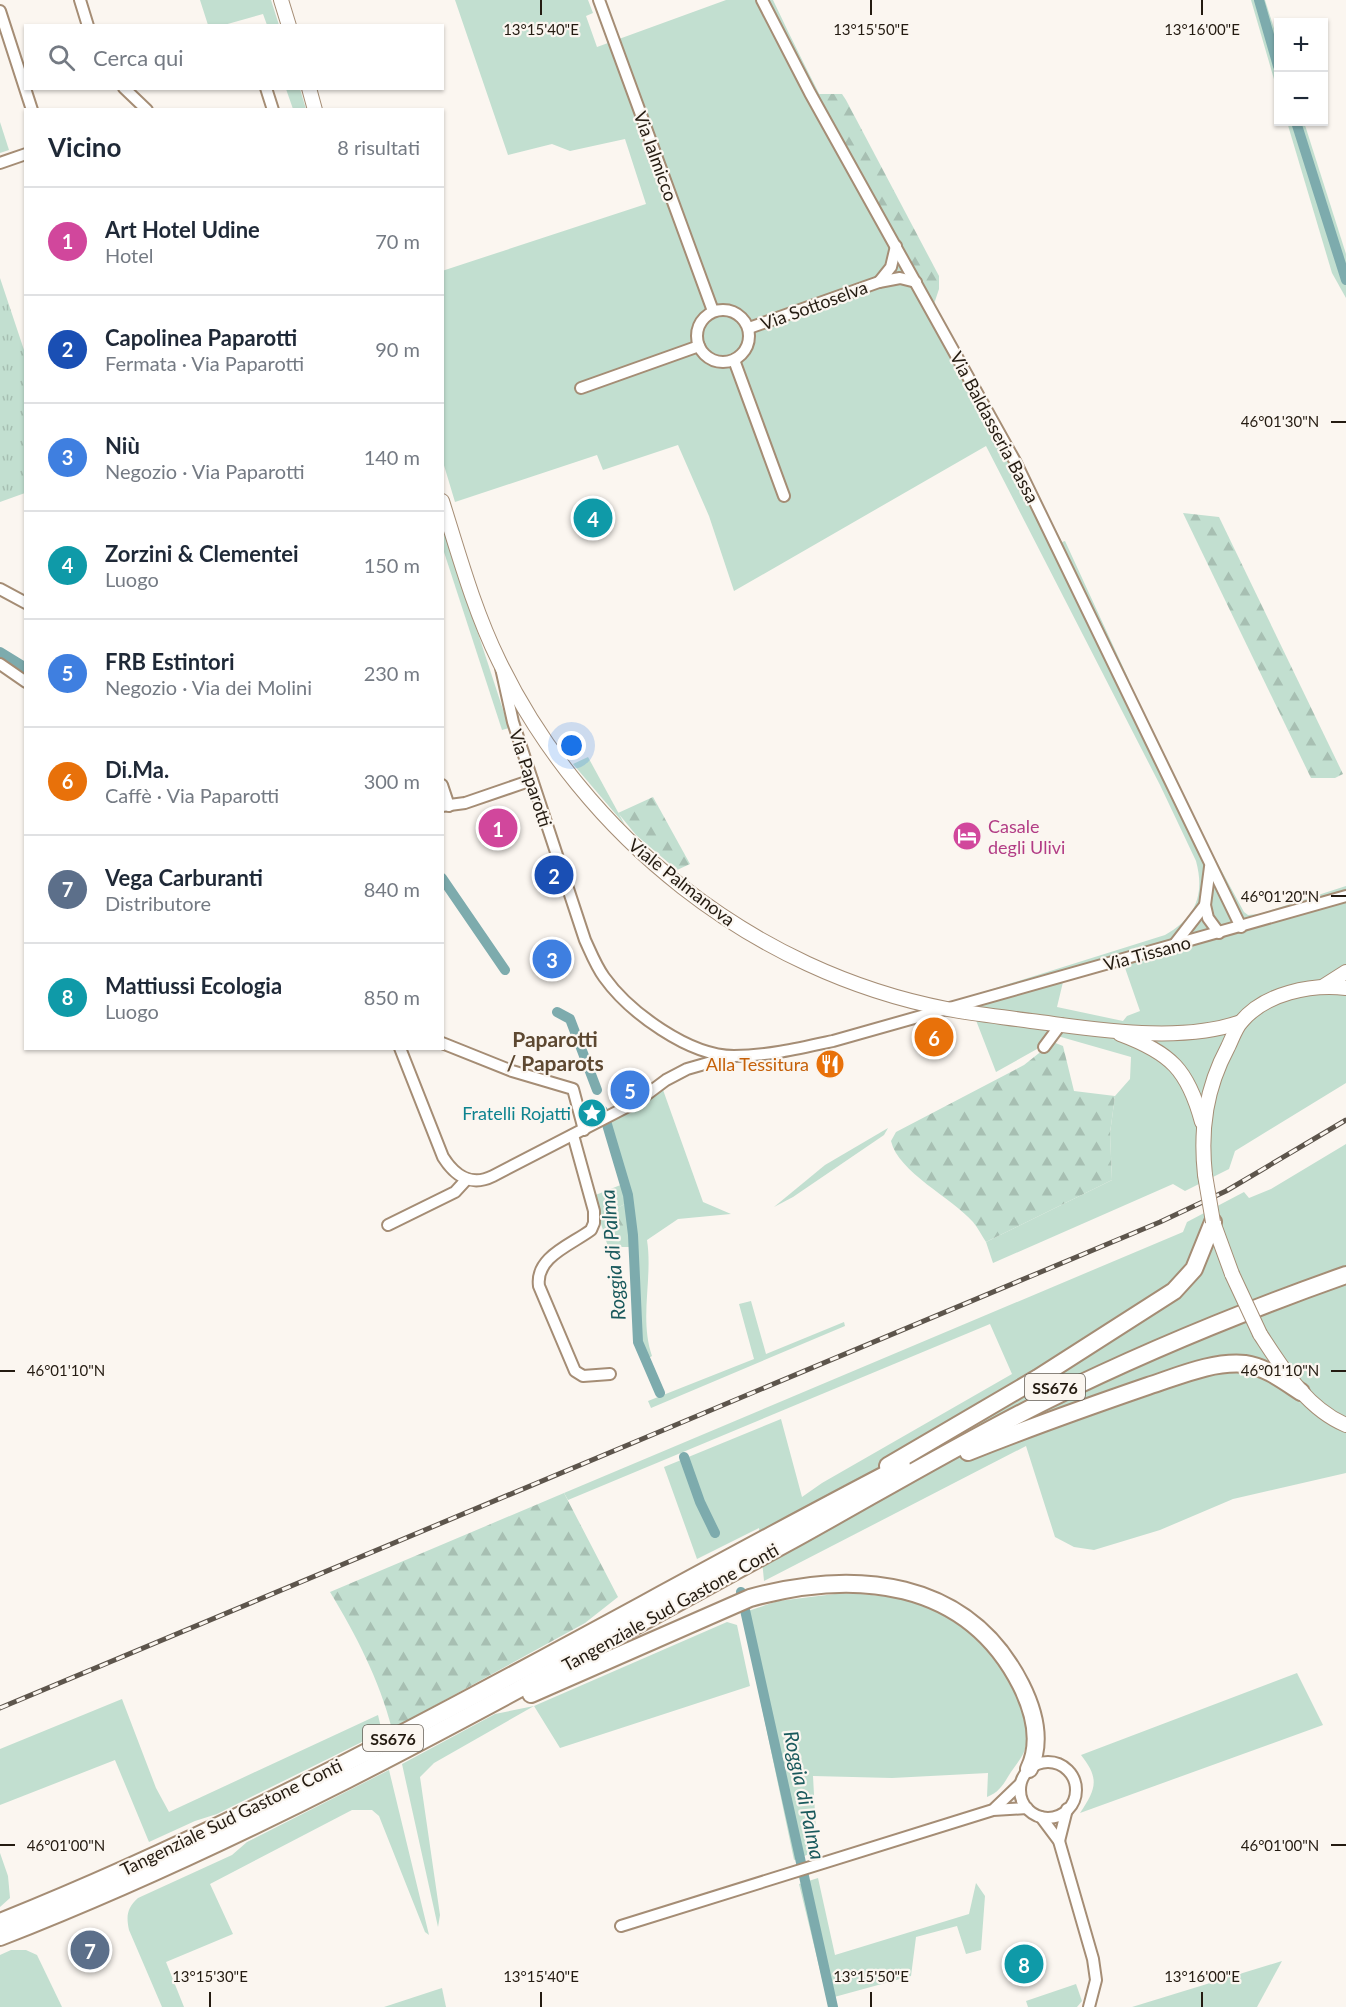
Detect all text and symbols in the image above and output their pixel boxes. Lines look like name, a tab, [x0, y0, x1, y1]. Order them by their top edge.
map controls	[1274, 18, 1328, 126]
button: +	[1274, 18, 1328, 72]
text: 13°15'40"E	[503, 20, 579, 38]
text: 13°15'50"E	[833, 20, 909, 38]
text: 13°16'00"E	[1164, 20, 1240, 38]
search box	[24, 24, 444, 90]
icon: search	[45, 41, 78, 74]
text: Cerca qui	[93, 44, 184, 71]
button: −	[1274, 72, 1328, 126]
street label: Via Ialmicco	[630, 108, 682, 204]
text: Vicino	[48, 131, 121, 163]
text: 8 risultati	[337, 135, 420, 159]
text: Art Hotel Udine	[105, 216, 260, 243]
text: 1	[62, 229, 73, 253]
text: 70 m	[375, 229, 420, 253]
text: Hotel	[105, 243, 154, 267]
street label: Via Sottoselva	[758, 276, 870, 334]
text: Capolinea Paparotti	[105, 324, 297, 351]
text: 2	[62, 337, 73, 361]
text: 90 m	[375, 337, 420, 361]
street label: Via Baldasseria Bassa	[946, 348, 1044, 506]
text: Fermata · Via Paparotti	[105, 351, 304, 375]
text: 46°01'30"N	[1241, 412, 1319, 430]
text: Niù	[105, 432, 140, 459]
text: 3	[62, 445, 73, 469]
text: 140 m	[364, 445, 420, 469]
text: Negozio · Via Paparotti	[105, 459, 305, 483]
pin: 4	[574, 496, 612, 540]
text: Zorzini & Clementei	[105, 540, 299, 567]
text: 4	[62, 553, 73, 577]
text: 150 m	[364, 553, 420, 577]
text: Luogo	[105, 567, 159, 591]
text: FRB Estintori	[105, 648, 235, 675]
text: 5	[62, 661, 73, 685]
text: 230 m	[364, 661, 420, 685]
text: Negozio · Via dei Molini	[105, 675, 312, 699]
street label: Via Paparotti	[505, 726, 557, 830]
your location	[557, 731, 586, 760]
text: Di.Ma.	[105, 756, 169, 783]
text: 6	[62, 769, 73, 793]
text: 300 m	[364, 769, 420, 793]
text: Caffè · Via Paparotti	[105, 783, 279, 807]
pin: 1	[478, 806, 518, 850]
place label: Casale degli Ulivi	[988, 815, 1065, 858]
hotel icon: Casale degli Ulivi	[951, 820, 983, 852]
street label: Viale Palmanova	[624, 834, 740, 930]
pin: 2	[534, 852, 574, 898]
text: Vega Carburanti	[105, 864, 263, 891]
text: 7	[62, 877, 73, 901]
text: 840 m	[364, 877, 420, 901]
text: 46°01'20"N	[1241, 887, 1319, 905]
text: Distributore	[105, 891, 211, 915]
street label: Via Tissano	[1101, 931, 1193, 975]
pin: 3	[532, 936, 572, 982]
text: Mattiussi Ecologia	[105, 972, 282, 999]
text: 8	[62, 985, 73, 1009]
text: 850 m	[364, 985, 420, 1009]
text: Luogo	[105, 999, 159, 1023]
pin: 6	[914, 1014, 954, 1060]
district label: Paparotti / Paparots	[506, 1026, 604, 1075]
restaurant icon: Alla Tessitura	[814, 1048, 846, 1080]
place label: Alla Tessitura	[706, 1053, 809, 1075]
pin: 5	[610, 1068, 650, 1112]
place icon: Fratelli Rojatti	[576, 1097, 608, 1129]
place label: Fratelli Rojatti	[462, 1102, 571, 1124]
water label: Roggia di Palma	[594, 1189, 630, 1321]
text: 46°01'10"N	[27, 1361, 105, 1379]
text: 46°01'10"N	[1241, 1361, 1319, 1379]
road number: SS676	[1025, 1374, 1085, 1400]
street label: Tangenziale Sud Gastone Conti	[558, 1538, 782, 1676]
road number: SS676	[363, 1725, 423, 1751]
water label: Roggia di Palma	[780, 1728, 830, 1862]
street label: Tangenziale Sud Gastone Conti	[116, 1754, 346, 1880]
text: 46°01'00"N	[27, 1836, 105, 1854]
text: 46°01'00"N	[1241, 1836, 1319, 1854]
pin: 7	[70, 1928, 110, 1972]
pin: 8	[1004, 1942, 1044, 1986]
text: 13°15'30"E	[172, 1967, 248, 1985]
text: 13°15'40"E	[503, 1967, 579, 1985]
text: 13°15'50"E	[833, 1967, 909, 1985]
text: 13°16'00"E	[1164, 1967, 1240, 1985]

